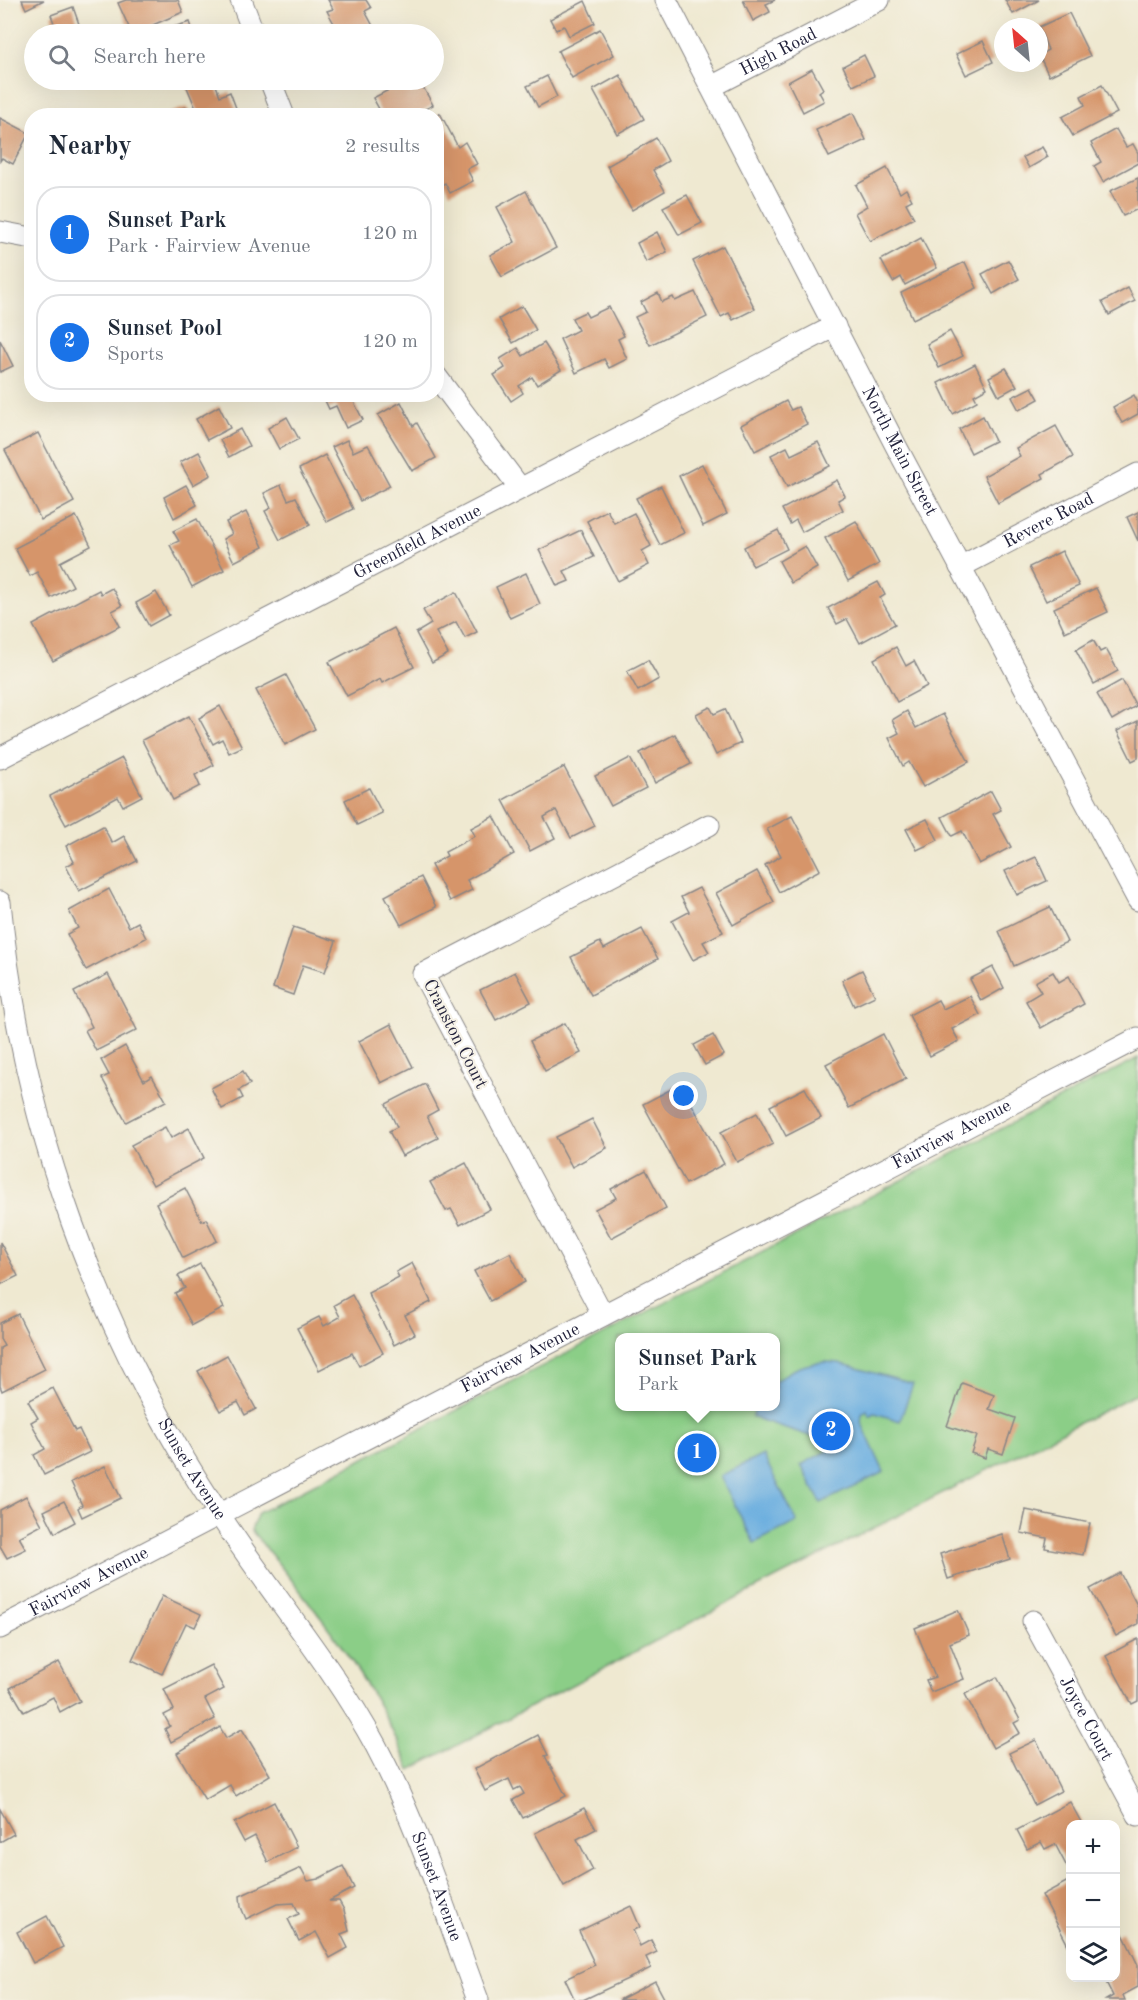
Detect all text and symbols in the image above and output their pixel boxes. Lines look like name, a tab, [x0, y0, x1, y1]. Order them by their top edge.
north arrow	[994, 18, 1048, 72]
search box	[24, 24, 444, 90]
street label: High Road	[737, 25, 820, 79]
icon: search	[45, 41, 78, 74]
text: Search here	[93, 46, 206, 68]
text: Nearby	[48, 134, 132, 160]
text: 2 results	[345, 137, 420, 157]
text: Sunset Park	[107, 210, 227, 232]
text: 1	[64, 224, 75, 244]
text: 120 m	[362, 224, 418, 244]
text: Park · Fairview Avenue	[107, 237, 311, 257]
text: Sunset Pool	[107, 318, 222, 340]
text: 2	[64, 332, 75, 352]
text: 120 m	[362, 332, 418, 352]
text: Sports	[107, 345, 164, 365]
street label: North Main Street	[858, 384, 940, 519]
street label: Revere Road	[1001, 490, 1097, 552]
street label: Greenfield Avenue	[351, 502, 484, 582]
street label: Cranston Court	[420, 976, 490, 1092]
your location	[669, 1081, 698, 1110]
street label: Fairview Avenue	[889, 1096, 1014, 1173]
street label: Fairview Avenue	[458, 1320, 583, 1396]
popup	[615, 1333, 780, 1411]
text: Sunset Park	[638, 1348, 757, 1370]
text: Park	[638, 1375, 679, 1395]
pin: 2	[812, 1408, 850, 1454]
street label: Sunset Avenue	[154, 1415, 229, 1523]
pin: 1	[678, 1430, 716, 1476]
street label: Fairview Avenue	[26, 1544, 151, 1620]
street label: Joyce Court	[1056, 1673, 1116, 1764]
map controls	[1066, 1820, 1120, 1982]
button: +	[1066, 1820, 1120, 1874]
street label: Sunset Avenue	[408, 1829, 465, 1944]
button: −	[1066, 1874, 1120, 1928]
button: layers	[1066, 1928, 1120, 1982]

